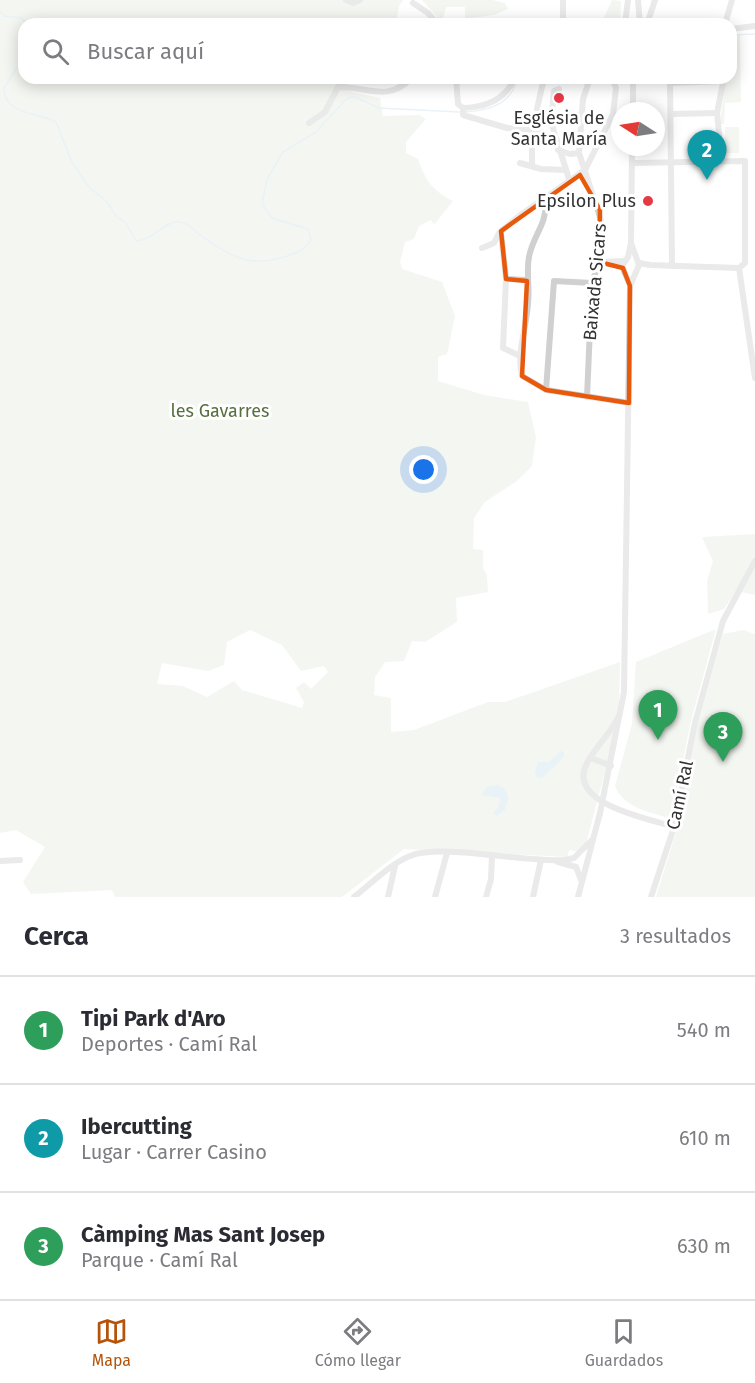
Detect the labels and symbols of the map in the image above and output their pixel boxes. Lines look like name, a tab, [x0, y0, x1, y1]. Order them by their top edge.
marker: Església de Santa María	[552, 91, 566, 105]
north arrow	[611, 102, 665, 156]
place label: Església de Santa María	[511, 107, 607, 150]
pin: 2	[688, 130, 726, 180]
place label: Epsilon Plus	[537, 190, 636, 212]
marker: Epsilon Plus	[641, 194, 655, 208]
street label: Baixada Sicars	[579, 222, 611, 342]
park label: les Gavarres	[171, 400, 269, 422]
your location	[409, 455, 438, 484]
pin: 1	[638, 690, 678, 740]
pin: 3	[704, 712, 742, 762]
street label: Camí Ral	[662, 758, 698, 832]

